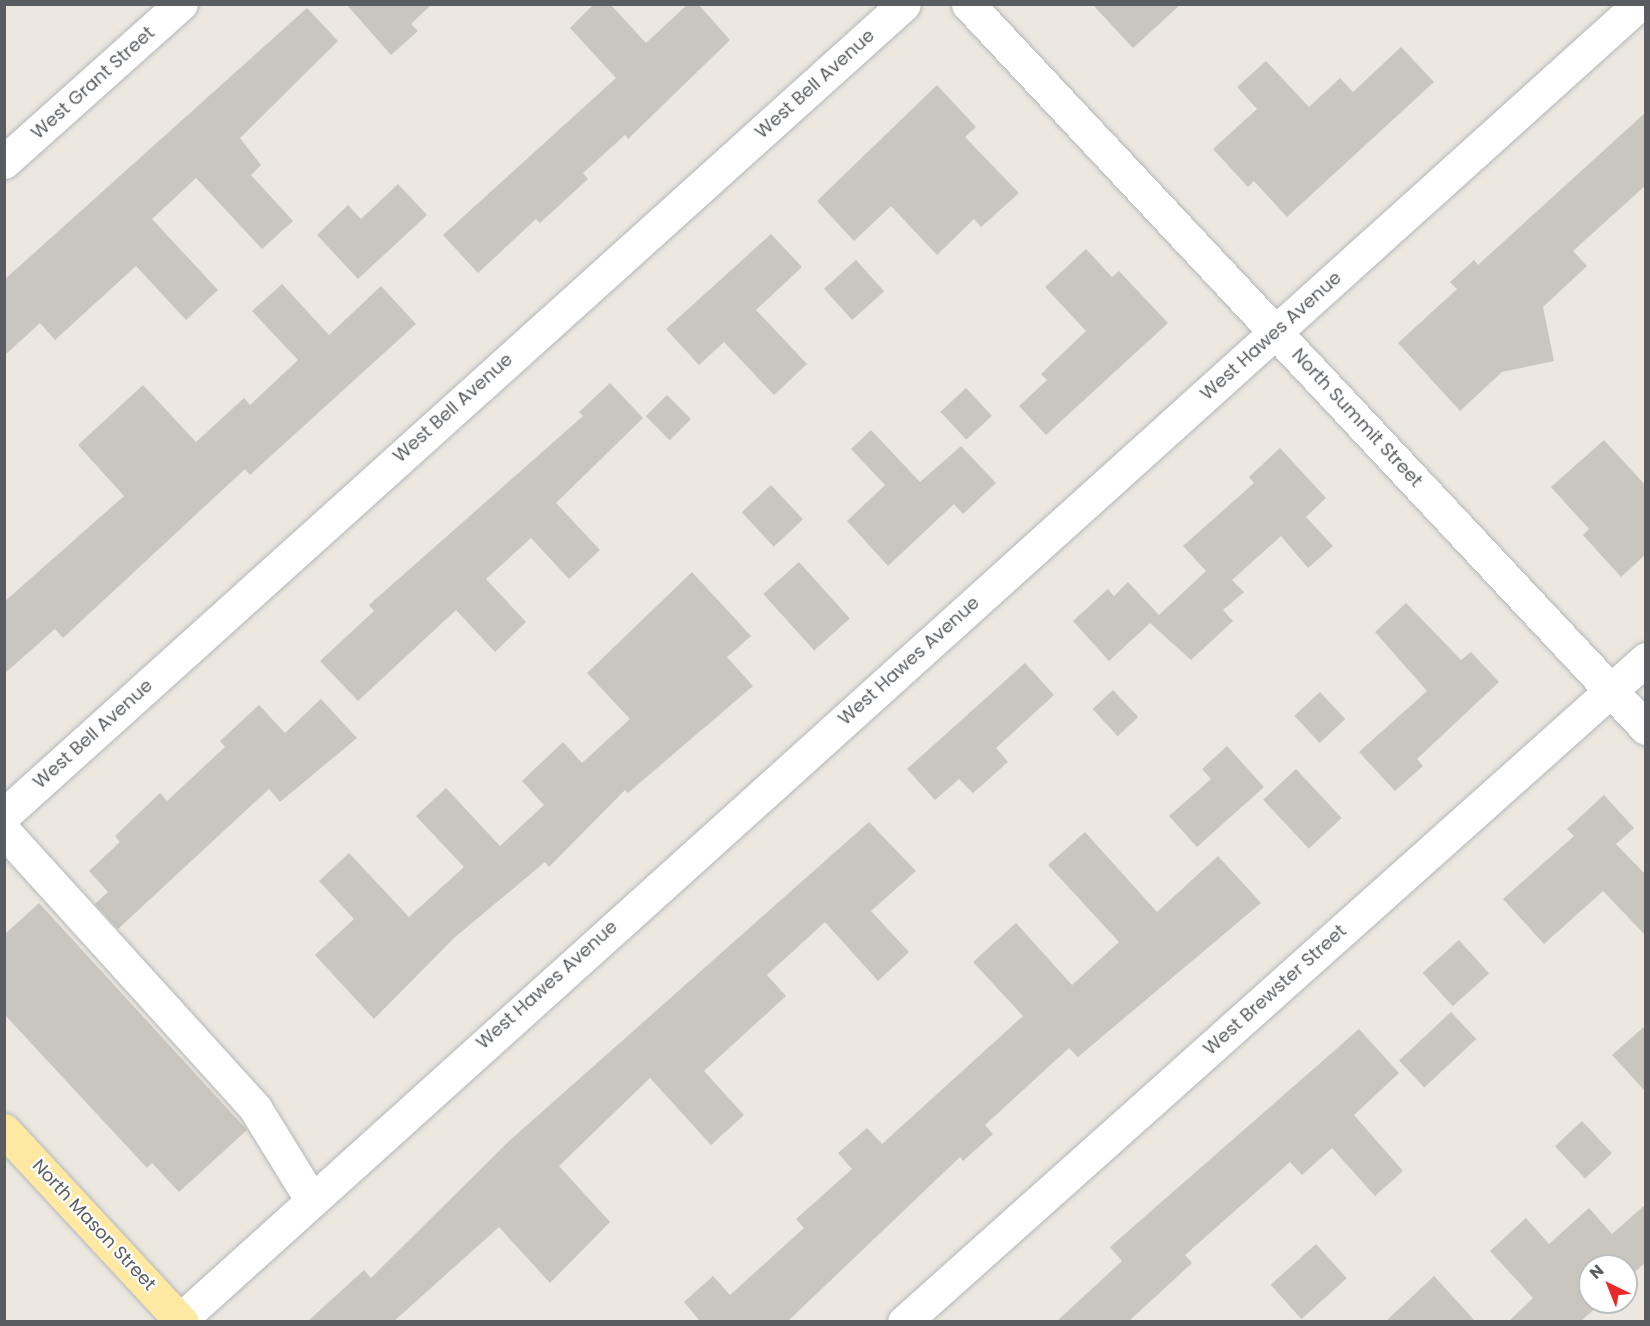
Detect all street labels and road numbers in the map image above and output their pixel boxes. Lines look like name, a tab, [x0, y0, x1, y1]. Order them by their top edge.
street label: West Grant Street	[27, 22, 159, 144]
street label: West Bell Avenue	[751, 25, 879, 143]
street label: West Hawes Avenue	[1196, 267, 1346, 405]
street label: North Summit Street	[1287, 344, 1427, 492]
street label: West Bell Avenue	[389, 349, 517, 467]
street label: West Hawes Avenue	[834, 592, 984, 730]
street label: West Bell Avenue	[29, 675, 157, 793]
street label: West Hawes Avenue	[472, 916, 622, 1054]
street label: West Brewster Street	[1199, 920, 1351, 1060]
street label: North Mason Street	[28, 1155, 160, 1295]

